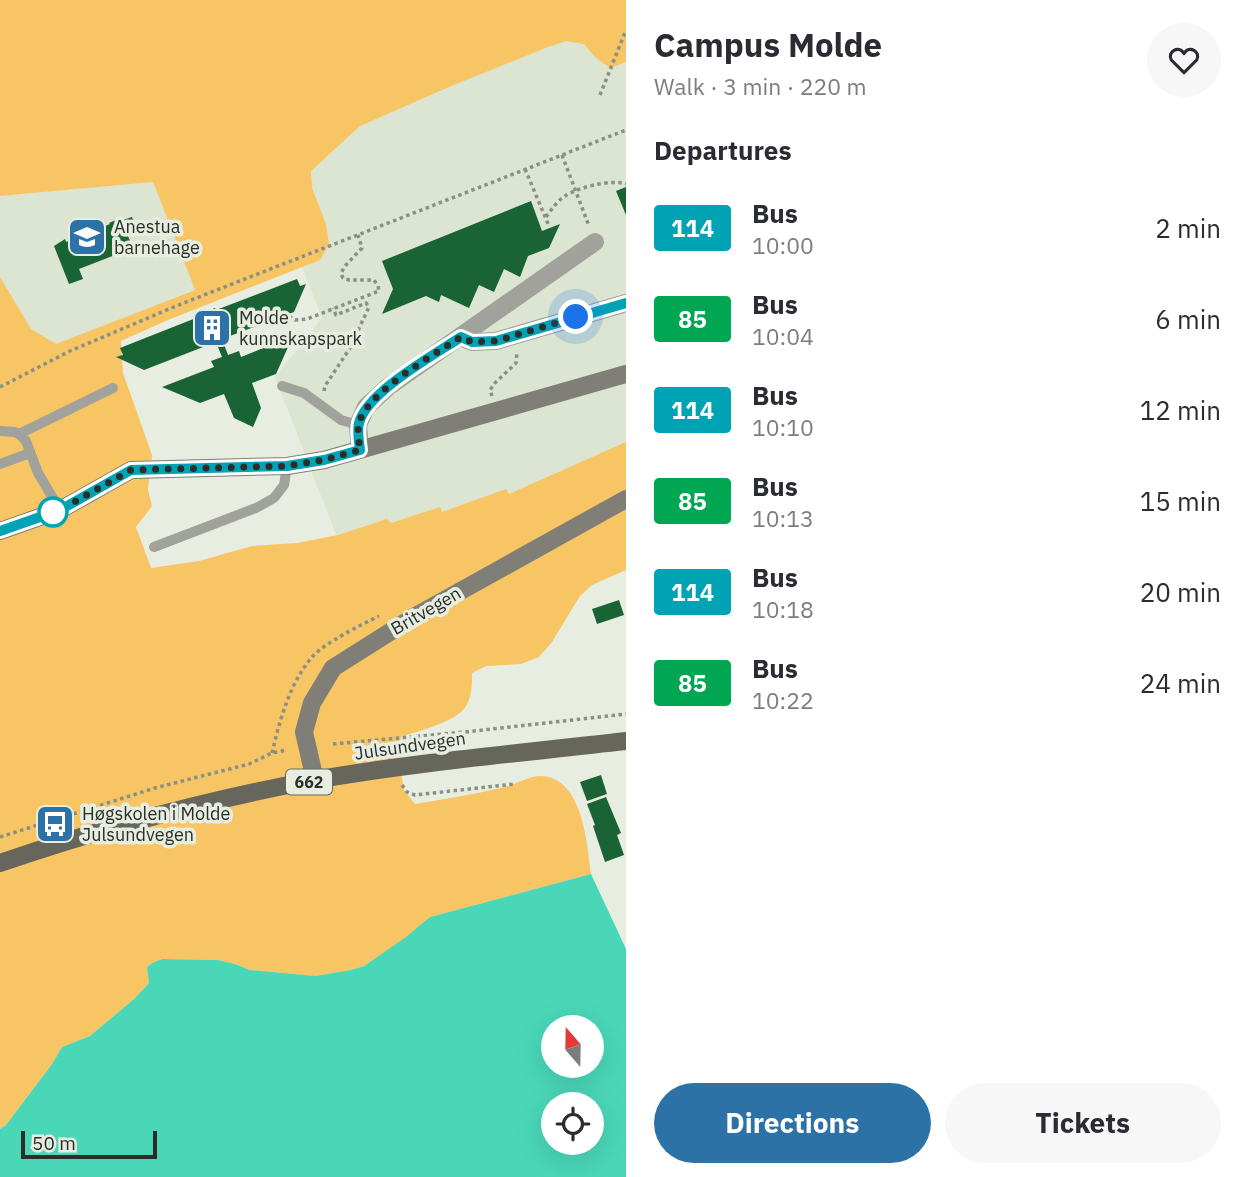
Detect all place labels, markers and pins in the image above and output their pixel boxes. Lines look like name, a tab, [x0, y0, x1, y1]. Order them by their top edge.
place label: Anestua barnehage	[114, 215, 200, 259]
school or university icon: Anestua barnehage	[66, 216, 108, 258]
place label: Molde kunnskapspark	[239, 306, 363, 350]
building icon: Molde kunnskapspark	[191, 307, 233, 349]
unlabelled marker	[38, 497, 68, 527]
place label: Høgskolen i Molde Julsundvegen	[82, 802, 231, 846]
bus stop icon: Høgskolen i Molde Julsundvegen	[34, 803, 76, 845]

